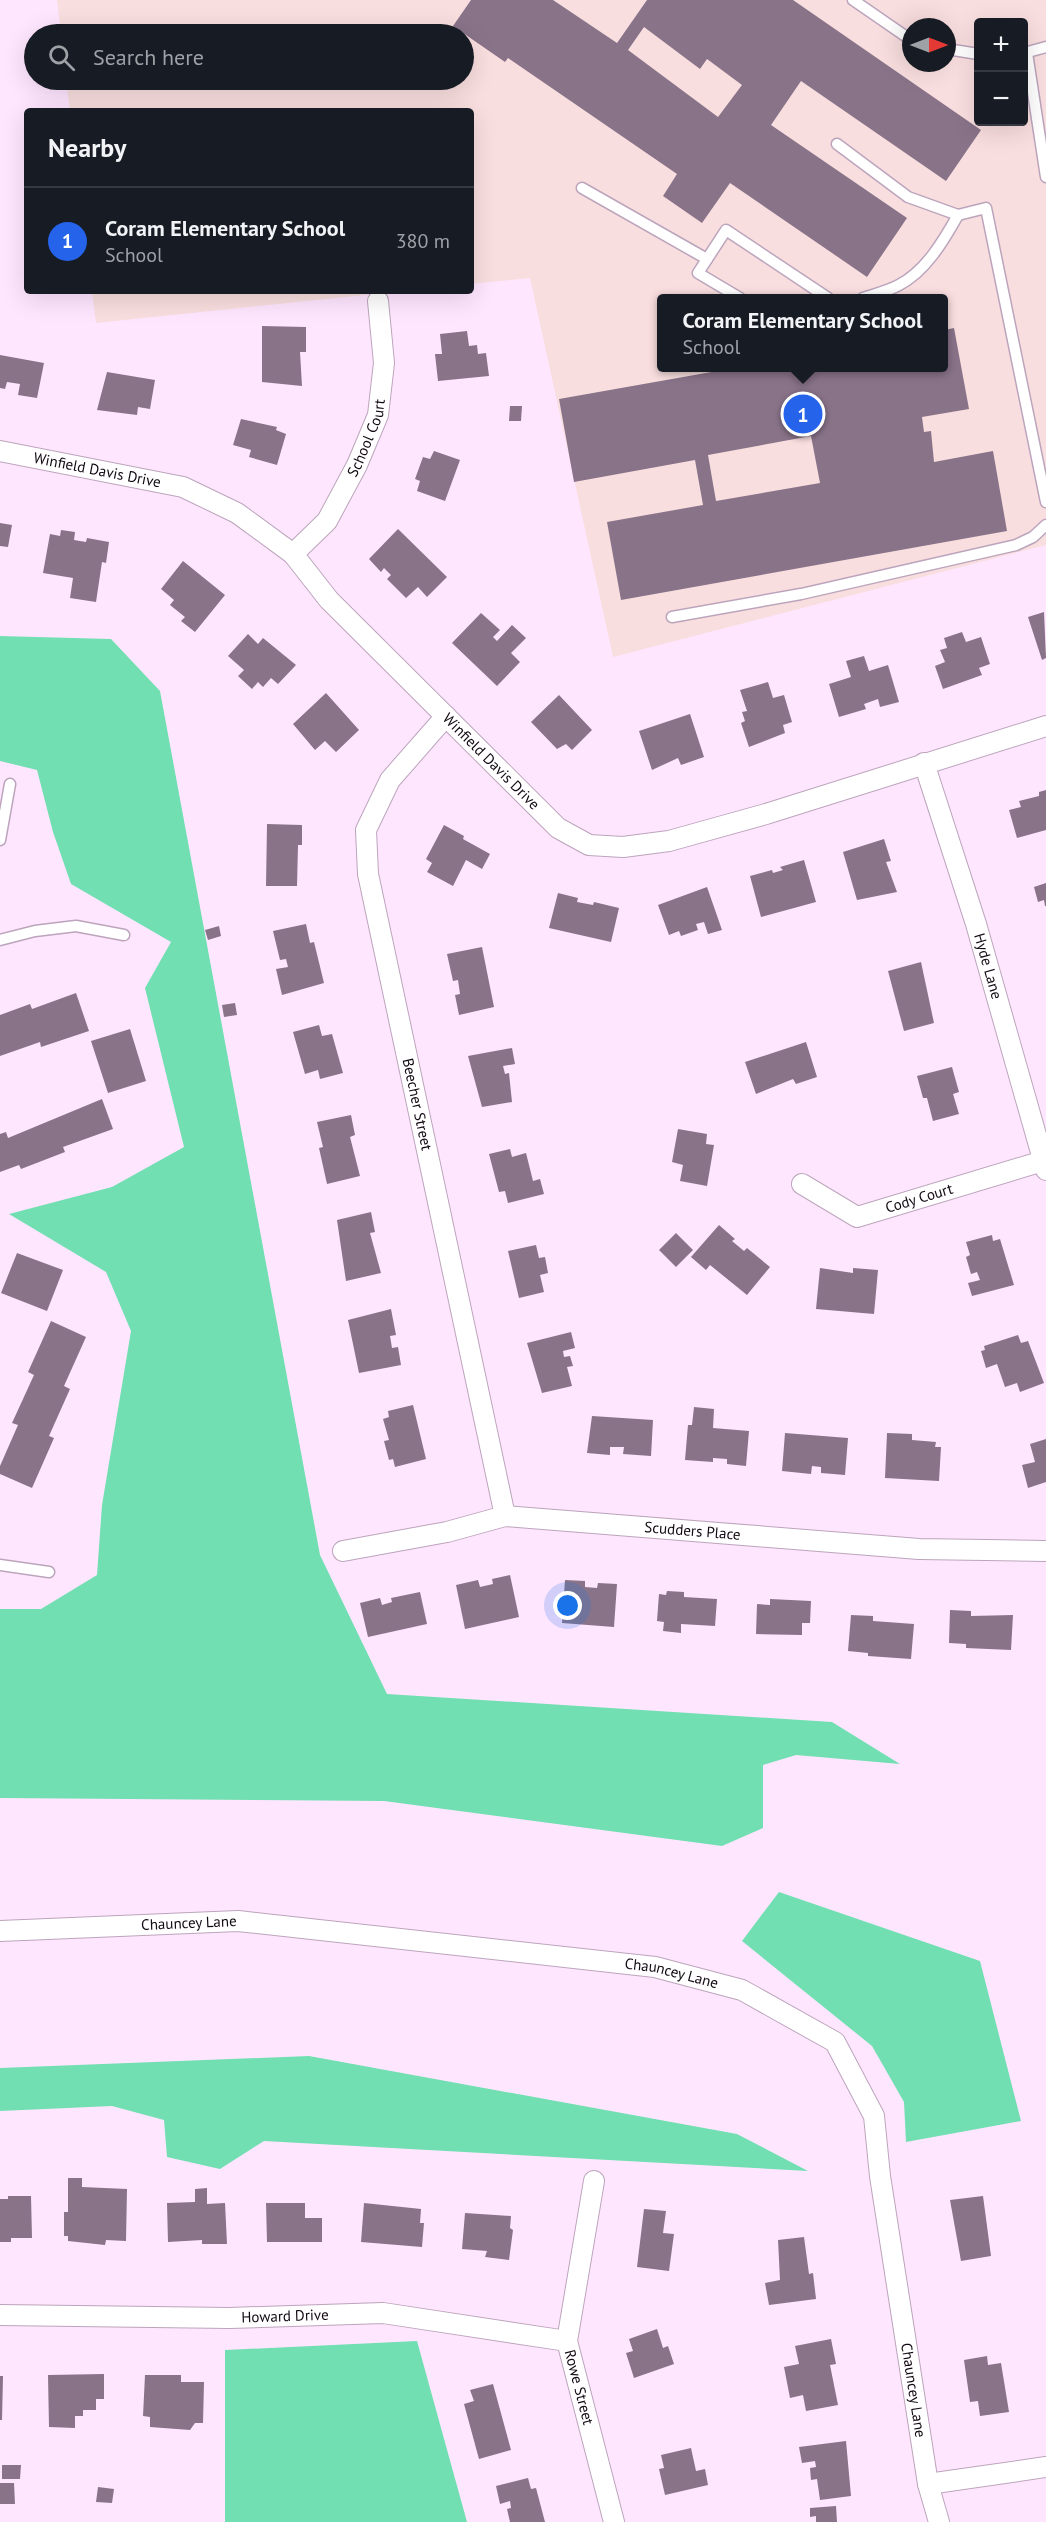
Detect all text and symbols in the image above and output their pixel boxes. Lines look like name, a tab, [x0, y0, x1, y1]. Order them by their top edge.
north arrow	[902, 18, 956, 72]
map controls	[974, 18, 1028, 126]
button: +	[974, 18, 1028, 72]
search box	[24, 24, 474, 90]
icon: search	[45, 41, 78, 74]
text: Search here	[93, 43, 204, 71]
button: −	[974, 72, 1028, 126]
text: Nearby	[48, 131, 126, 164]
text: Coram Elementary School	[105, 214, 345, 242]
text: 1	[62, 228, 73, 254]
text: 380 m	[396, 228, 450, 254]
text: School	[105, 242, 163, 268]
popup	[657, 294, 948, 372]
text: Coram Elementary School	[682, 306, 923, 334]
text: School	[682, 334, 740, 360]
pin: 1	[784, 392, 822, 436]
street label: School Court	[342, 398, 389, 480]
street label: Winfield Davis Drive	[32, 448, 163, 491]
street label: Winfield Davis Drive	[439, 709, 544, 813]
street label: Hyde Lane	[970, 931, 1007, 1001]
street label: Beecher Street	[399, 1056, 437, 1152]
street label: Cody Court	[883, 1179, 955, 1217]
street label: Scudders Place	[644, 1517, 741, 1544]
your location	[553, 1591, 582, 1620]
street label: Chauncey Lane	[141, 1911, 237, 1934]
street label: Chauncey Lane	[624, 1954, 720, 1992]
street label: Howard Drive	[241, 2305, 329, 2327]
street label: Chauncey Lane	[897, 2341, 931, 2439]
street label: Rowe Street	[561, 2347, 598, 2427]

